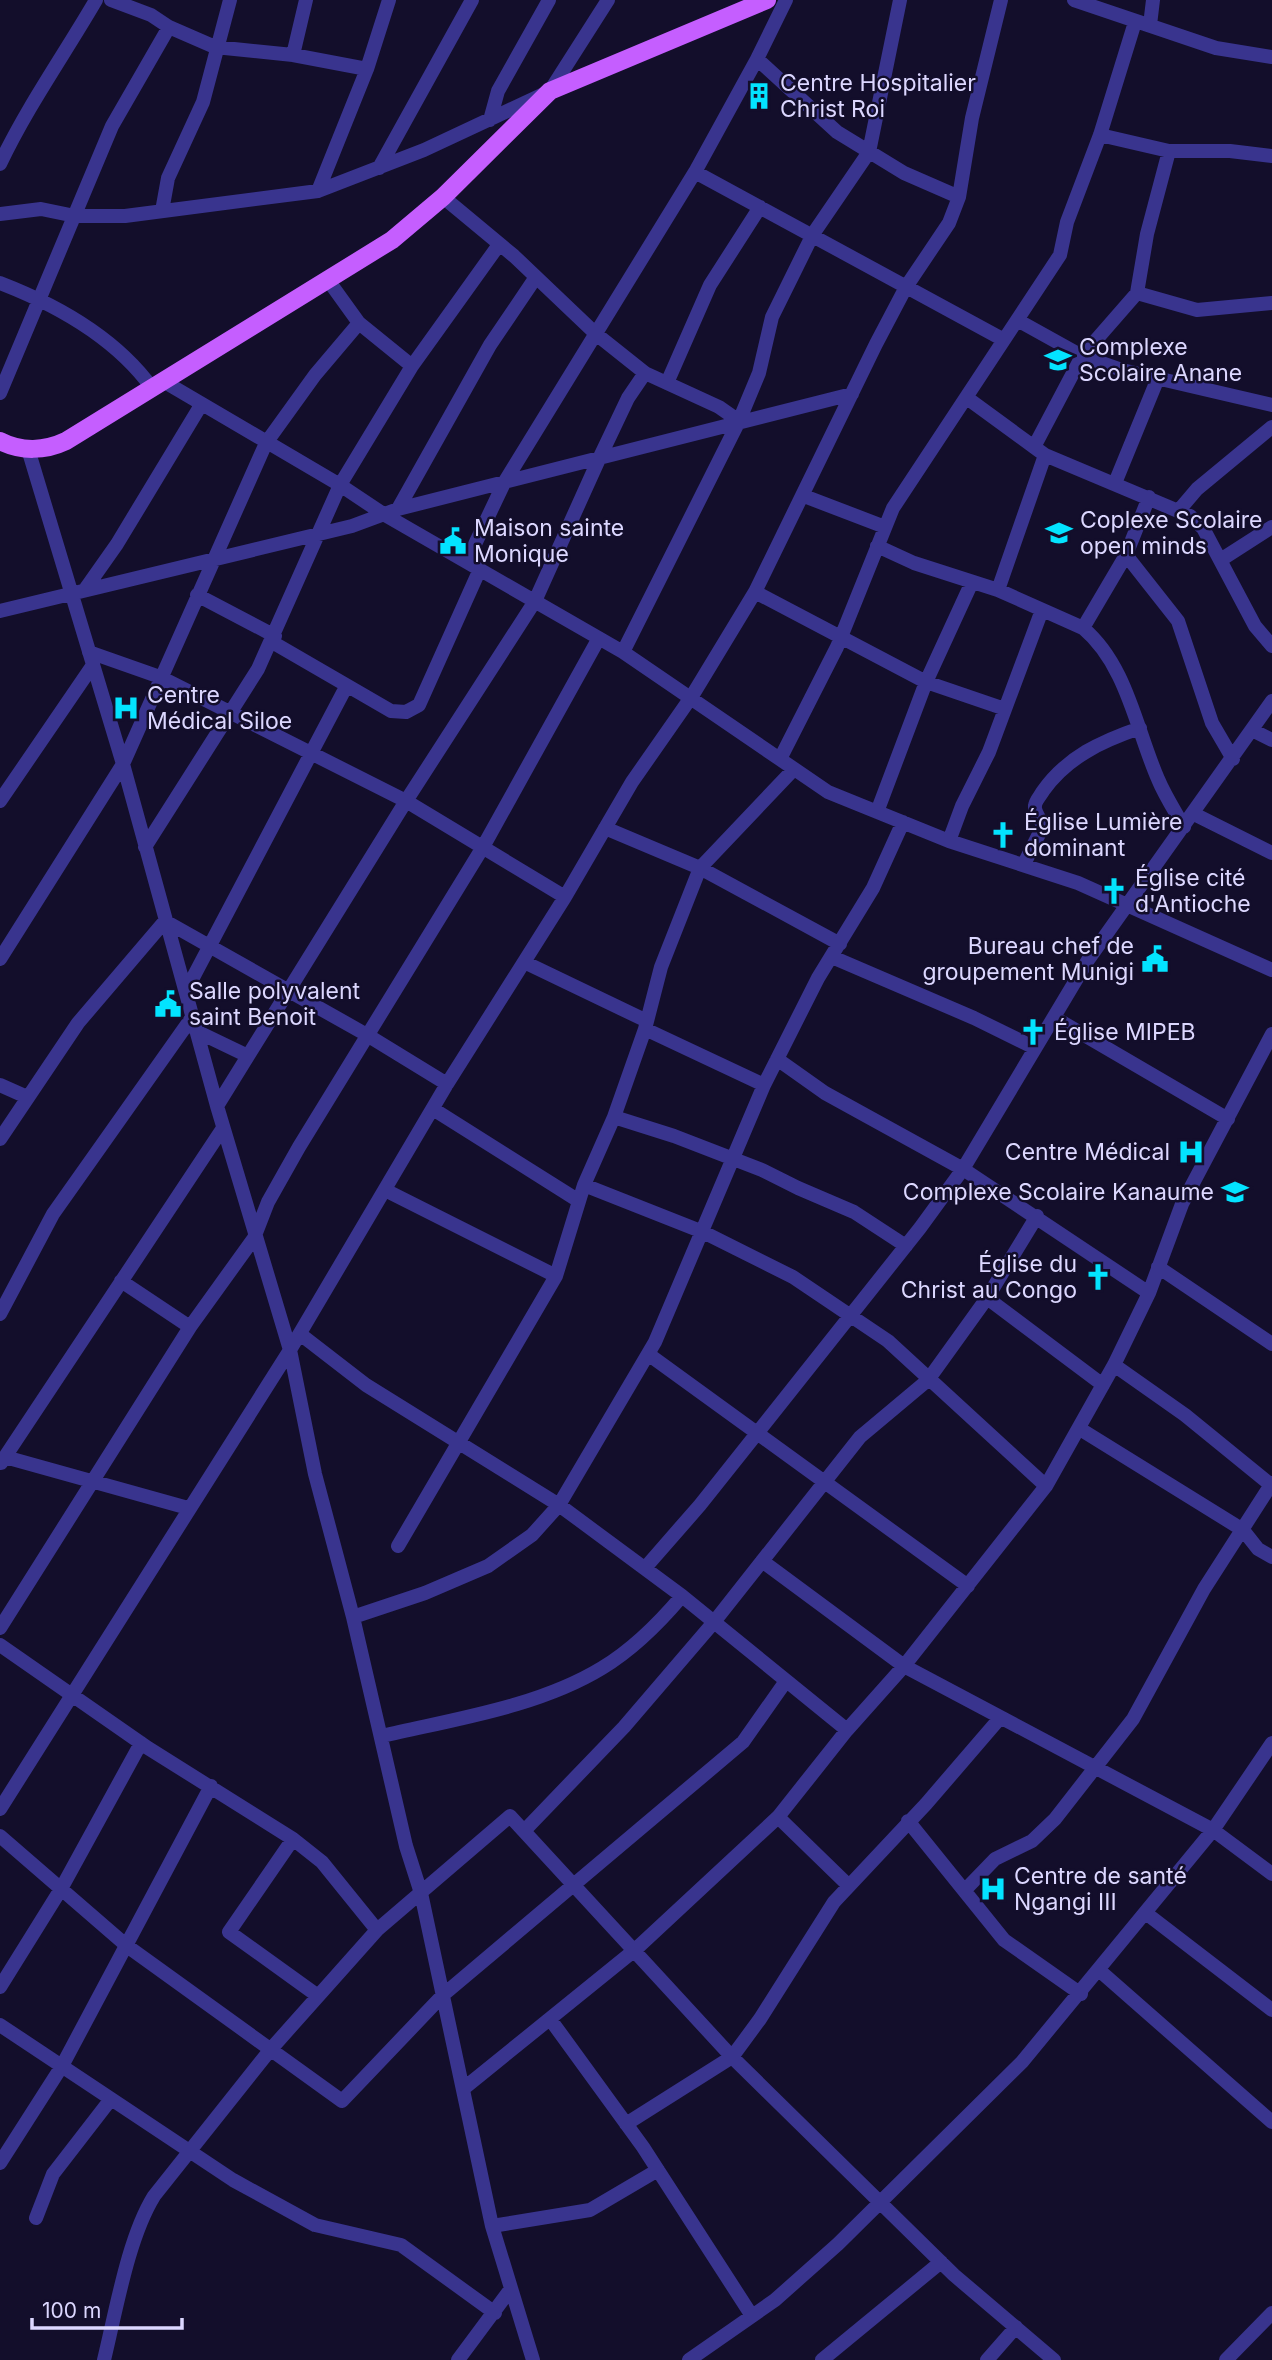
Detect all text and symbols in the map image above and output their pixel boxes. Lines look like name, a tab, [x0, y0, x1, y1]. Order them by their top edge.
place label: Centre Hospitalier Christ Roi	[780, 69, 976, 123]
building icon: Centre Hospitalier Christ Roi	[744, 81, 774, 111]
place label: Complexe Scolaire Anane	[1079, 333, 1242, 387]
school or university icon: Complexe Scolaire Anane	[1043, 345, 1073, 375]
place label: Coplexe Scolaire open minds	[1080, 506, 1262, 560]
place label: Maison sainte Monique	[474, 514, 624, 568]
school or university icon: Coplexe Scolaire open minds	[1044, 518, 1074, 548]
public building icon: Maison sainte Monique	[438, 526, 468, 556]
place label: Centre Médical Siloe	[147, 681, 292, 735]
hospital icon: Centre Médical Siloe	[111, 693, 141, 723]
place label: Église Lumière dominant	[1024, 808, 1183, 862]
church icon: Église Lumière dominant	[988, 820, 1018, 850]
place label: Église cité d'Antioche	[1135, 864, 1251, 918]
church icon: Église cité d'Antioche	[1099, 876, 1129, 906]
place label: Bureau chef de groupement Munigi	[922, 932, 1134, 986]
public building icon: Bureau chef de groupement Munigi	[1140, 944, 1170, 974]
place label: Salle polyvalent saint Benoit	[189, 977, 360, 1031]
public building icon: Salle polyvalent saint Benoit	[153, 989, 183, 1019]
church icon: Église MIPEB	[1018, 1017, 1048, 1047]
place label: Église MIPEB	[1054, 1018, 1196, 1046]
hospital icon: Centre Médical	[1176, 1137, 1206, 1167]
place label: Centre Médical	[1005, 1138, 1170, 1166]
school or university icon: Complexe Scolaire Kanaume	[1220, 1177, 1250, 1207]
place label: Complexe Scolaire Kanaume	[903, 1178, 1214, 1206]
place label: Église du Christ au Congo	[901, 1250, 1077, 1304]
church icon: Église du Christ au Congo	[1083, 1262, 1113, 1292]
place label: Centre de santé Ngangi III	[1014, 1862, 1187, 1916]
hospital icon: Centre de santé Ngangi III	[978, 1874, 1008, 1904]
scale bar	[32, 2286, 182, 2330]
text: 100 m	[42, 2298, 101, 2323]

